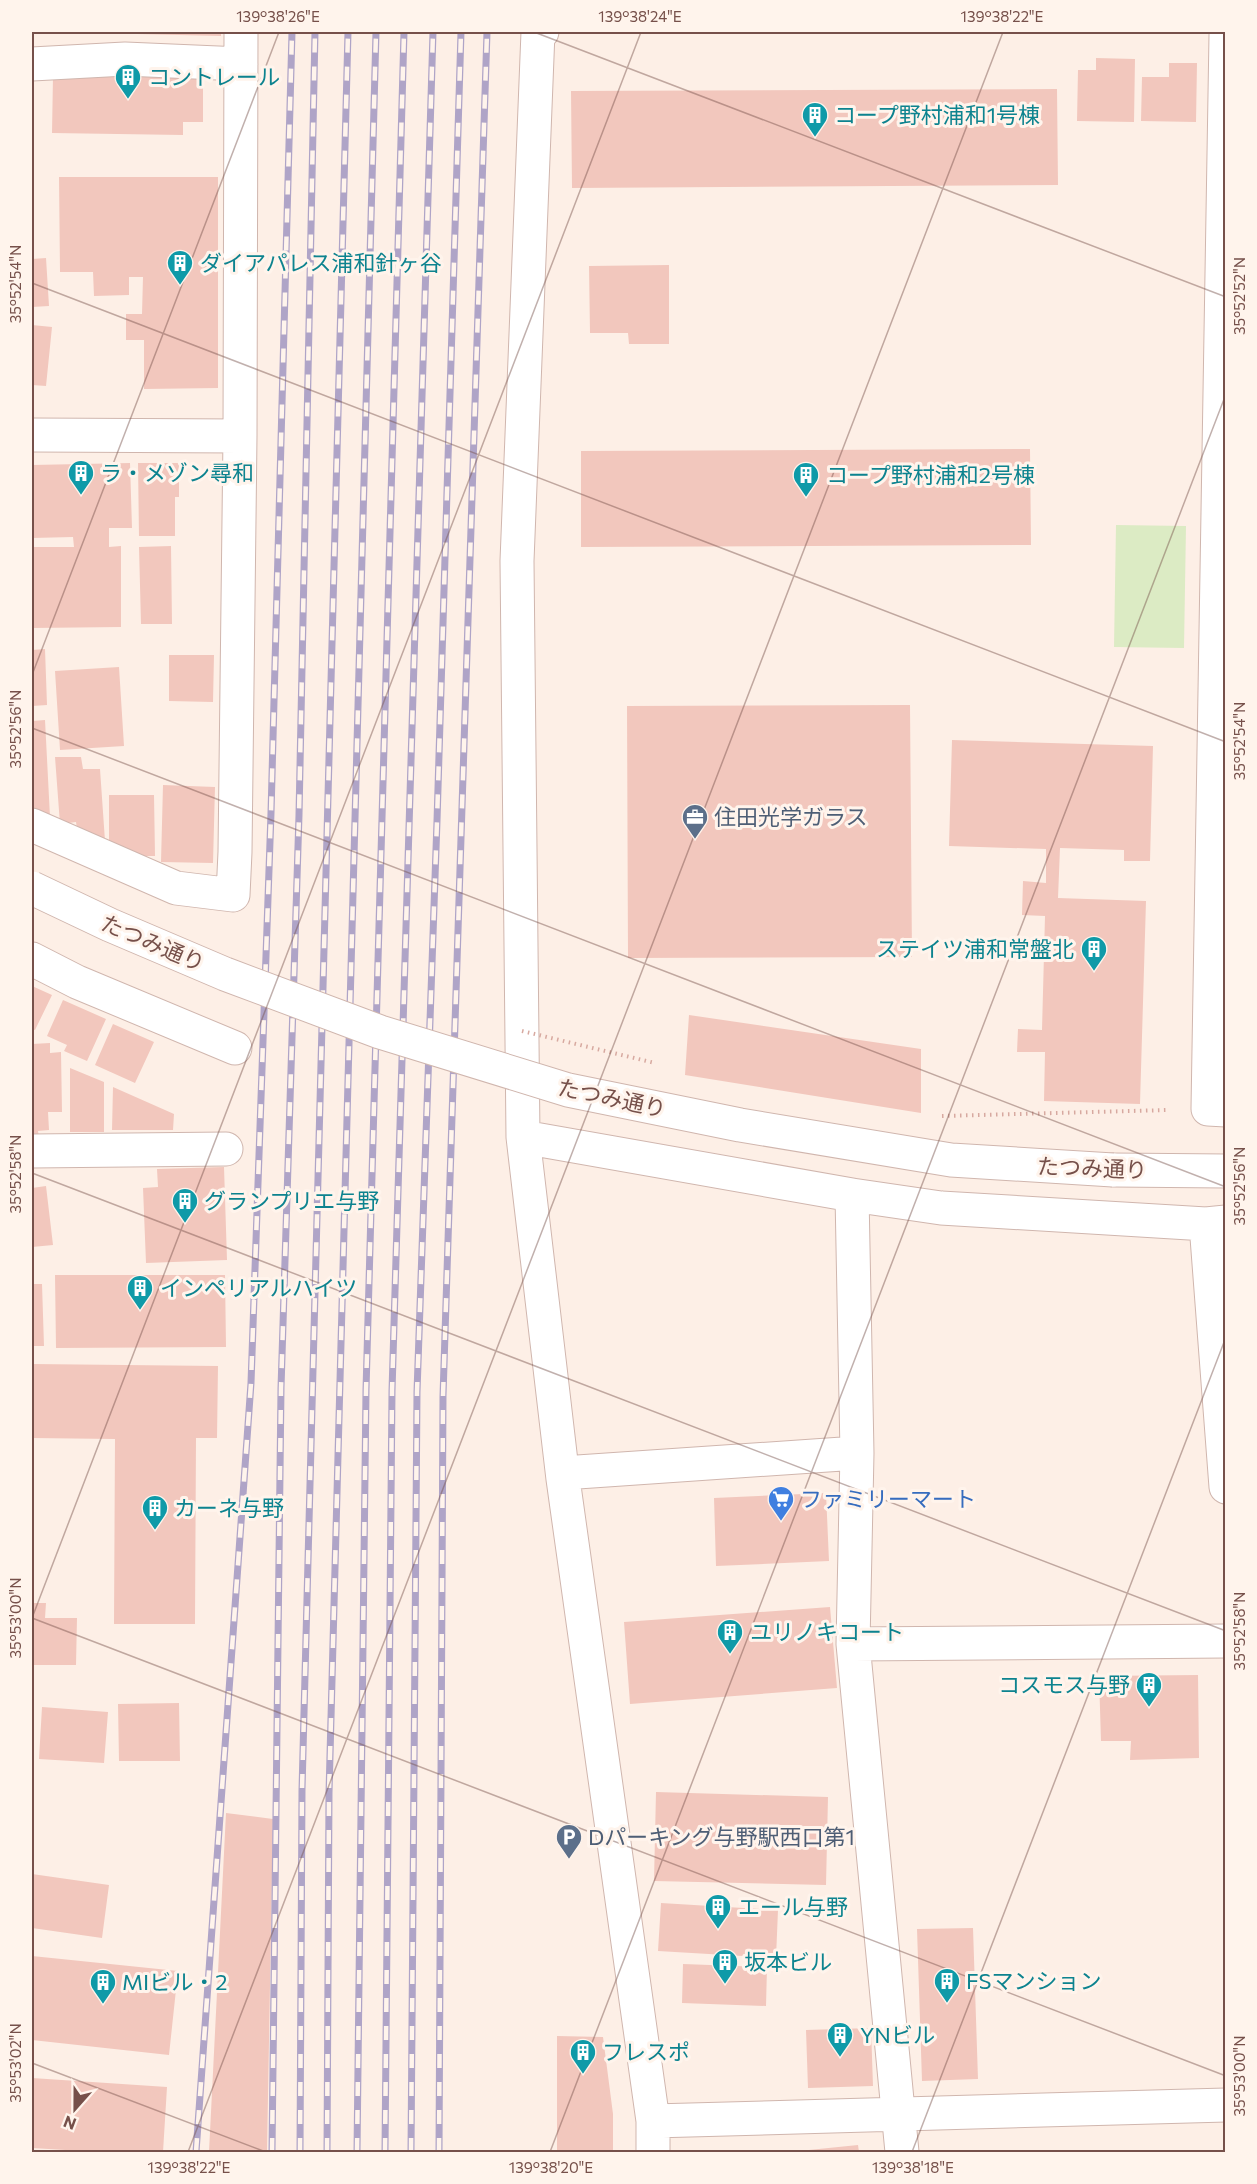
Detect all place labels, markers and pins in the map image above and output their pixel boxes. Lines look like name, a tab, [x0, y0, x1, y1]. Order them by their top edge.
building icon: コントレール	[113, 62, 143, 100]
place label: コントレール	[148, 63, 280, 90]
building icon: コープ野村浦和1号棟	[800, 100, 830, 138]
place label: コープ野村浦和1号棟	[834, 101, 1040, 128]
building icon: ダイアパレス浦和針ヶ谷	[165, 248, 195, 286]
place label: ダイアパレス浦和針ヶ谷	[200, 249, 442, 276]
building icon: ラ・メゾン尋和	[66, 458, 96, 496]
place label: ラ・メゾン尋和	[100, 459, 254, 486]
building icon: コープ野村浦和2号棟	[791, 460, 821, 498]
place label: コープ野村浦和2号棟	[826, 461, 1035, 488]
office icon: 住田光学ガラス	[680, 802, 710, 840]
place label: 住田光学ガラス	[714, 803, 868, 830]
building icon: ステイツ浦和常盤北	[1079, 934, 1109, 972]
place label: ステイツ浦和常盤北	[876, 935, 1074, 962]
building icon: グランプリエ与野	[170, 1186, 200, 1224]
place label: グランプリエ与野	[204, 1187, 379, 1214]
building icon: インペリアルハイツ	[125, 1273, 155, 1311]
place label: インペリアルハイツ	[160, 1274, 357, 1301]
supermarket icon: ファミリーマート	[766, 1484, 796, 1522]
place label: ファミリーマート	[800, 1485, 976, 1512]
building icon: カーネ与野	[140, 1493, 170, 1531]
place label: カーネ与野	[174, 1494, 284, 1521]
building icon: ユリノキコート	[715, 1617, 745, 1655]
place label: ユリノキコート	[750, 1618, 904, 1645]
building icon: コスモス与野	[1134, 1670, 1164, 1708]
place label: コスモス与野	[998, 1671, 1130, 1698]
parking icon: Dパーキング与野駅西口第1	[554, 1822, 584, 1860]
place label: Dパーキング与野駅西口第1	[588, 1823, 855, 1850]
building icon: エール与野	[703, 1892, 733, 1930]
place label: エール与野	[738, 1893, 848, 1920]
building icon: 坂本ビル	[710, 1947, 740, 1985]
place label: 坂本ビル	[744, 1948, 832, 1975]
building icon: FSマンション	[932, 1966, 962, 2004]
building icon: MIビル・2	[88, 1967, 118, 2005]
place label: FSマンション	[966, 1967, 1102, 1994]
place label: MIビル・2	[122, 1968, 227, 1995]
building icon: YNビル	[825, 2020, 855, 2058]
place label: YNビル	[860, 2021, 935, 2048]
building icon: フレスポ	[568, 2037, 598, 2075]
place label: フレスポ	[602, 2038, 690, 2065]

